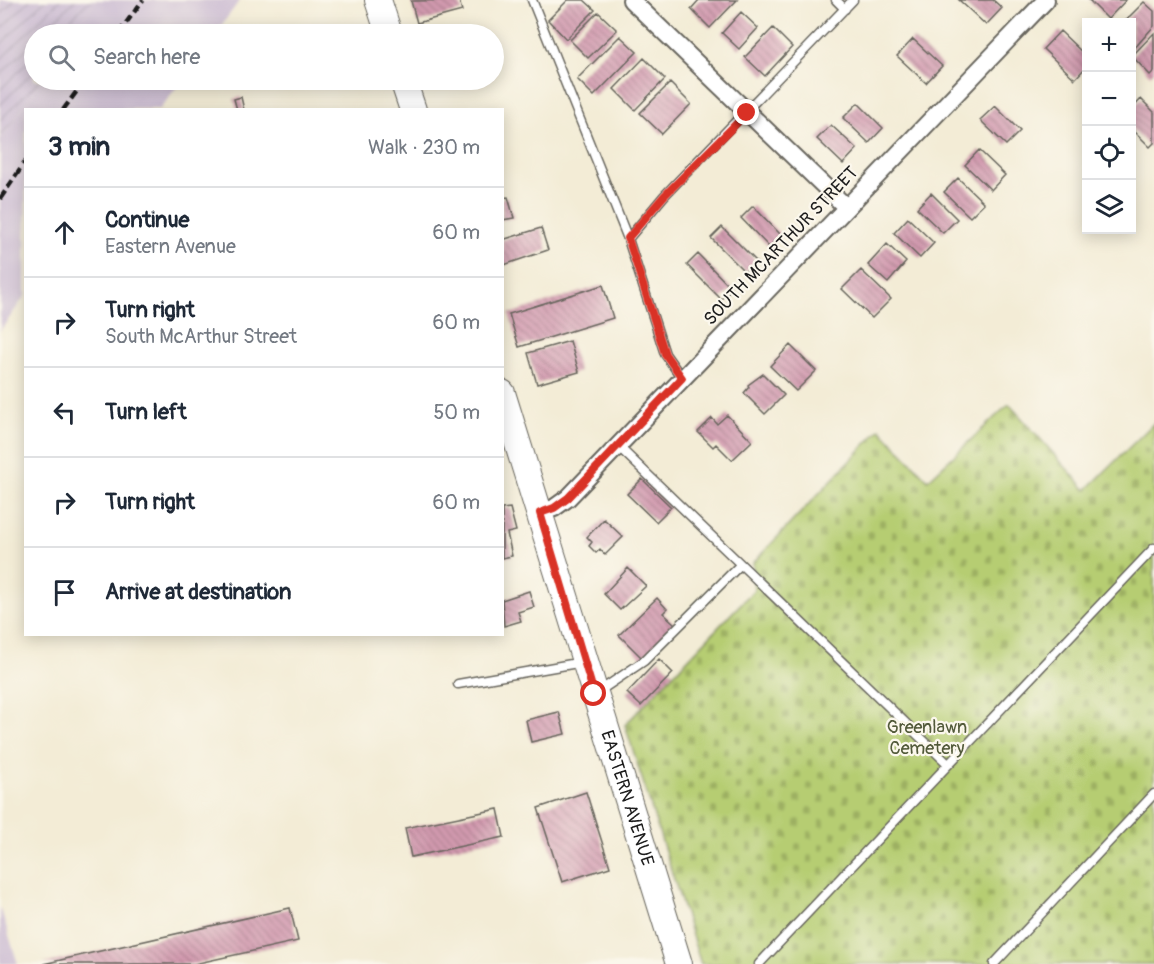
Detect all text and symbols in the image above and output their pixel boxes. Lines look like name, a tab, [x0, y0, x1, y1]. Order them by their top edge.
map controls	[1082, 18, 1136, 234]
button: +	[1082, 18, 1136, 72]
search box	[24, 24, 504, 90]
icon: search	[45, 41, 78, 74]
text: Search here	[93, 43, 200, 71]
button: −	[1082, 72, 1136, 126]
route end	[733, 99, 759, 125]
button: locate	[1082, 126, 1136, 180]
text: 3 min	[48, 131, 110, 163]
text: Walk · 230 m	[368, 135, 480, 160]
street label: SOUTH MCARTHUR STREET	[699, 162, 863, 330]
button: layers	[1082, 180, 1136, 234]
text: Continue	[105, 206, 189, 234]
icon: ahead	[48, 216, 81, 249]
text: 60 m	[433, 220, 480, 245]
text: Eastern Avenue	[105, 234, 236, 259]
text: Turn right	[105, 296, 195, 324]
icon: right	[48, 306, 81, 339]
text: 60 m	[433, 310, 480, 335]
text: South McArthur Street	[105, 324, 297, 349]
icon: left	[48, 396, 81, 429]
text: Turn left	[105, 398, 187, 426]
text: 50 m	[433, 400, 480, 425]
icon: right	[48, 486, 81, 519]
text: Turn right	[105, 488, 195, 516]
text: 60 m	[433, 490, 480, 515]
icon: arrive	[48, 576, 81, 609]
text: Arrive at destination	[105, 578, 291, 606]
route start	[580, 680, 606, 706]
park label: Greenlawn Cemetery	[887, 716, 967, 760]
street label: EASTERN AVENUE	[596, 727, 659, 869]

